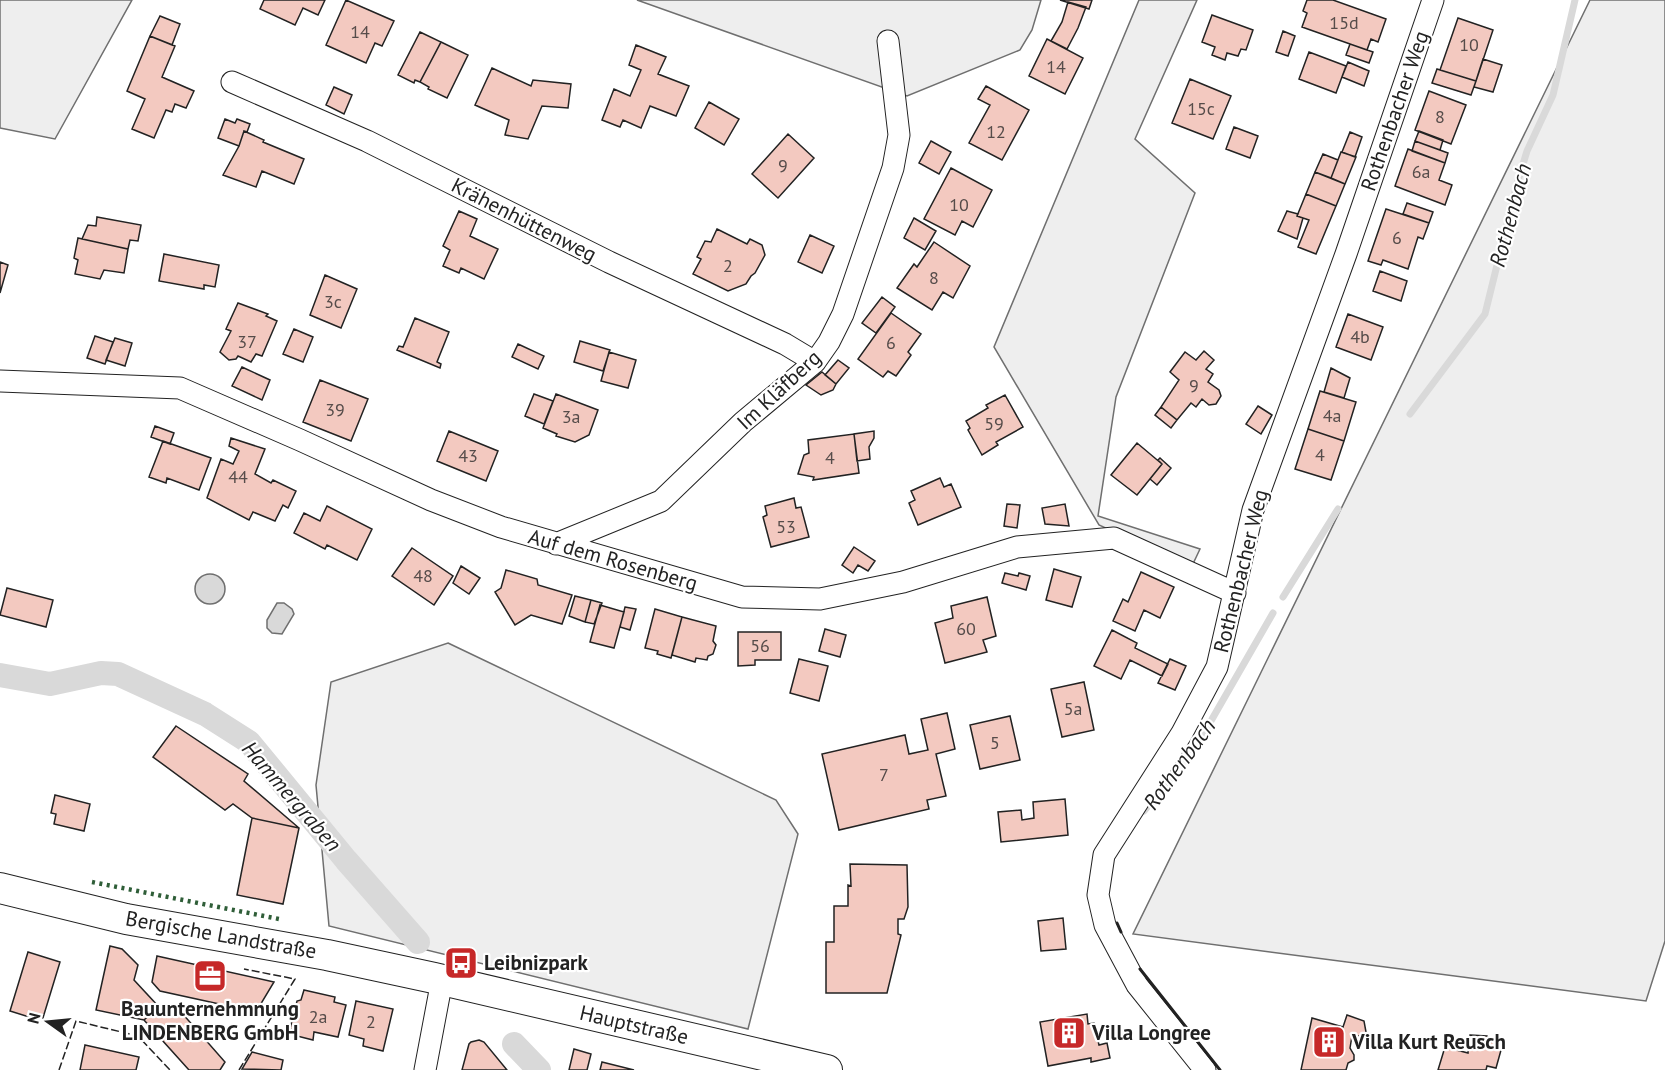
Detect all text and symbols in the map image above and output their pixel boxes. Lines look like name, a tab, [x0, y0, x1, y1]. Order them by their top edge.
house number: 15d	[1329, 11, 1359, 34]
house number: 14	[350, 20, 370, 43]
street label: Rothenbacher Weg	[1355, 27, 1435, 194]
house number: 10	[1459, 33, 1479, 56]
house number: 14	[1046, 55, 1066, 78]
house number: 15c	[1187, 97, 1215, 120]
house number: 8	[1435, 105, 1445, 128]
house number: 12	[986, 120, 1006, 143]
house number: 9	[778, 154, 788, 177]
house number: 6a	[1412, 160, 1430, 183]
water label: Rothenbach	[1483, 160, 1537, 270]
street label: Krähenhüttenweg	[447, 171, 601, 268]
house number: 10	[949, 193, 969, 216]
house number: 6	[1392, 226, 1402, 249]
house number: 2	[723, 254, 733, 277]
house number: 8	[929, 266, 939, 289]
house number: 3c	[324, 290, 342, 313]
house number: 4b	[1350, 325, 1370, 348]
house number: 37	[237, 330, 257, 353]
house number: 6	[886, 331, 896, 354]
street label: Im Kläfberg	[731, 344, 826, 435]
house number: 9	[1189, 374, 1199, 397]
house number: 39	[325, 398, 345, 421]
house number: 4a	[1323, 404, 1341, 427]
house number: 3a	[562, 405, 580, 428]
house number: 59	[984, 412, 1004, 435]
house number: 4	[1315, 443, 1325, 466]
house number: 43	[458, 444, 478, 467]
house number: 4	[825, 446, 835, 469]
house number: 44	[228, 465, 248, 488]
street label: Rothenbacher Weg	[1207, 486, 1274, 655]
house number: 53	[776, 515, 796, 538]
street label: Auf dem Rosenberg	[525, 522, 701, 597]
house number: 48	[413, 564, 433, 587]
house number: 60	[956, 617, 976, 640]
house number: 56	[750, 634, 770, 657]
house number: 5a	[1064, 697, 1082, 720]
water label: Rothenbach	[1137, 713, 1221, 815]
house number: 5	[990, 731, 1000, 754]
water label: Hammergraben	[236, 735, 348, 857]
house number: 7	[879, 763, 889, 786]
street label: Bergische Landstraße	[124, 904, 319, 965]
bus stop icon: Leibnizpark	[443, 945, 479, 981]
place label: Leibnizpark	[484, 949, 588, 976]
office icon: Bauunternehmnung LINDENBERG GmbH	[192, 958, 228, 994]
north arrow	[18, 992, 78, 1052]
place label: Bauunternehmnung LINDENBERG GmbH	[121, 995, 299, 1046]
street label: Hauptstraße	[577, 999, 691, 1050]
house number: 2a	[309, 1005, 327, 1028]
text: N	[22, 1010, 45, 1026]
house number: 2	[366, 1010, 376, 1033]
building icon: Villa Longree	[1051, 1015, 1087, 1051]
place label: Villa Longree	[1091, 1019, 1211, 1046]
building icon: Villa Kurt Reusch	[1311, 1024, 1347, 1060]
place label: Villa Kurt Reusch	[1351, 1028, 1506, 1055]

